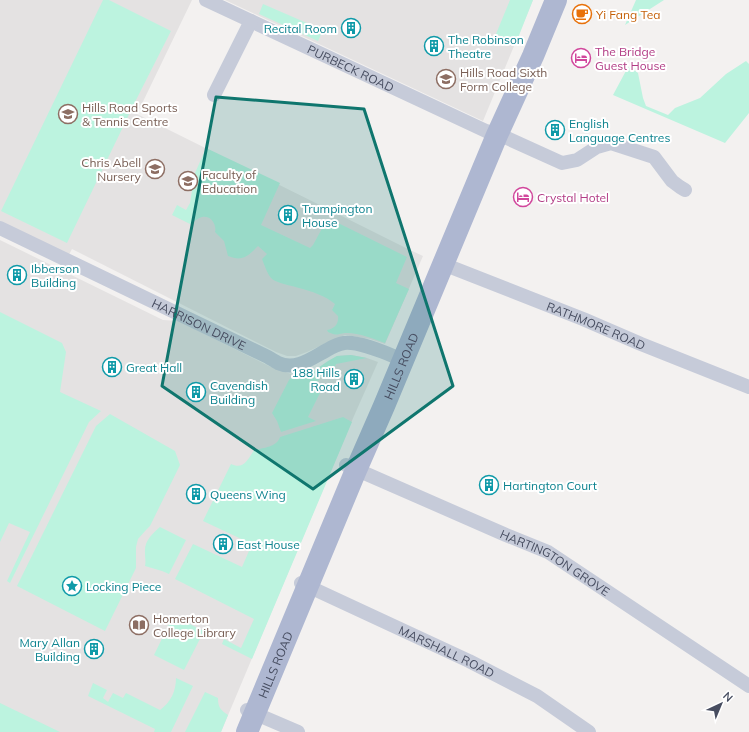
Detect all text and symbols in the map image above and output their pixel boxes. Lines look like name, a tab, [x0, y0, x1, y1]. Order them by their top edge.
cafe icon: Yi Fang Tea	[571, 3, 593, 25]
place label: Yi Fang Tea	[595, 7, 660, 22]
building icon: Recital Room	[340, 17, 362, 39]
place label: Recital Room	[264, 21, 337, 36]
place label: The Robinson Theatre	[448, 32, 524, 61]
building icon: The Robinson Theatre	[423, 35, 445, 57]
street label: PURBECK ROAD	[305, 41, 397, 95]
place label: The Bridge Guest House	[595, 44, 666, 73]
hotel icon: The Bridge Guest House	[570, 47, 592, 69]
place label: Hills Road Sixth Form College	[460, 65, 547, 94]
school or university icon: Hills Road Sixth Form College	[435, 68, 457, 90]
place label: Hills Road Sports & Tennis Centre	[82, 100, 178, 129]
school or university icon: Hills Road Sports & Tennis Centre	[57, 103, 79, 125]
place label: English Language Centres	[569, 116, 670, 145]
building icon: English Language Centres	[544, 119, 566, 141]
place label: Chris Abell Nursery	[81, 155, 142, 184]
school or university icon: Chris Abell Nursery	[144, 158, 166, 180]
place label: Faculty of Education	[202, 167, 257, 196]
school or university icon: Faculty of Education	[177, 170, 199, 192]
hotel icon: Crystal Hotel	[512, 186, 534, 208]
place label: Crystal Hotel	[537, 190, 609, 205]
place label: Trumpington House	[302, 201, 373, 230]
building icon: Trumpington House	[277, 204, 299, 226]
place label: Ibberson Building	[31, 261, 79, 290]
building icon: Ibberson Building	[6, 264, 28, 286]
street label: HARRISON DRIVE	[150, 295, 249, 353]
street label: RATHMORE ROAD	[545, 298, 648, 353]
street label: HILLS ROAD	[380, 330, 421, 402]
building icon: Great Hall	[101, 356, 123, 378]
place label: Great Hall	[126, 360, 182, 375]
place label: 188 Hills Road	[292, 365, 340, 394]
building icon: 188 Hills Road	[343, 368, 365, 390]
place label: Cavendish Building	[210, 378, 268, 407]
building icon: Cavendish Building	[185, 381, 207, 403]
building icon: Hartington Court	[478, 474, 500, 496]
place label: Hartington Court	[503, 478, 597, 493]
building icon: Queens Wing	[185, 483, 207, 505]
place label: Queens Wing	[210, 487, 286, 502]
street label: HARTINGTON GROVE	[498, 526, 613, 599]
building icon: East House	[212, 533, 234, 555]
place label: East House	[237, 537, 300, 552]
place icon: Locking Piece	[61, 575, 83, 597]
place label: Locking Piece	[86, 579, 161, 594]
place label: Homerton College Library	[153, 611, 237, 640]
library icon: Homerton College Library	[128, 614, 150, 636]
street label: MARSHALL ROAD	[397, 622, 497, 680]
street label: HILLS ROAD	[254, 629, 296, 700]
place label: Mary Allan Building	[20, 635, 80, 664]
building icon: Mary Allan Building	[83, 638, 105, 660]
north arrow	[701, 684, 741, 724]
text: N	[720, 689, 736, 705]

